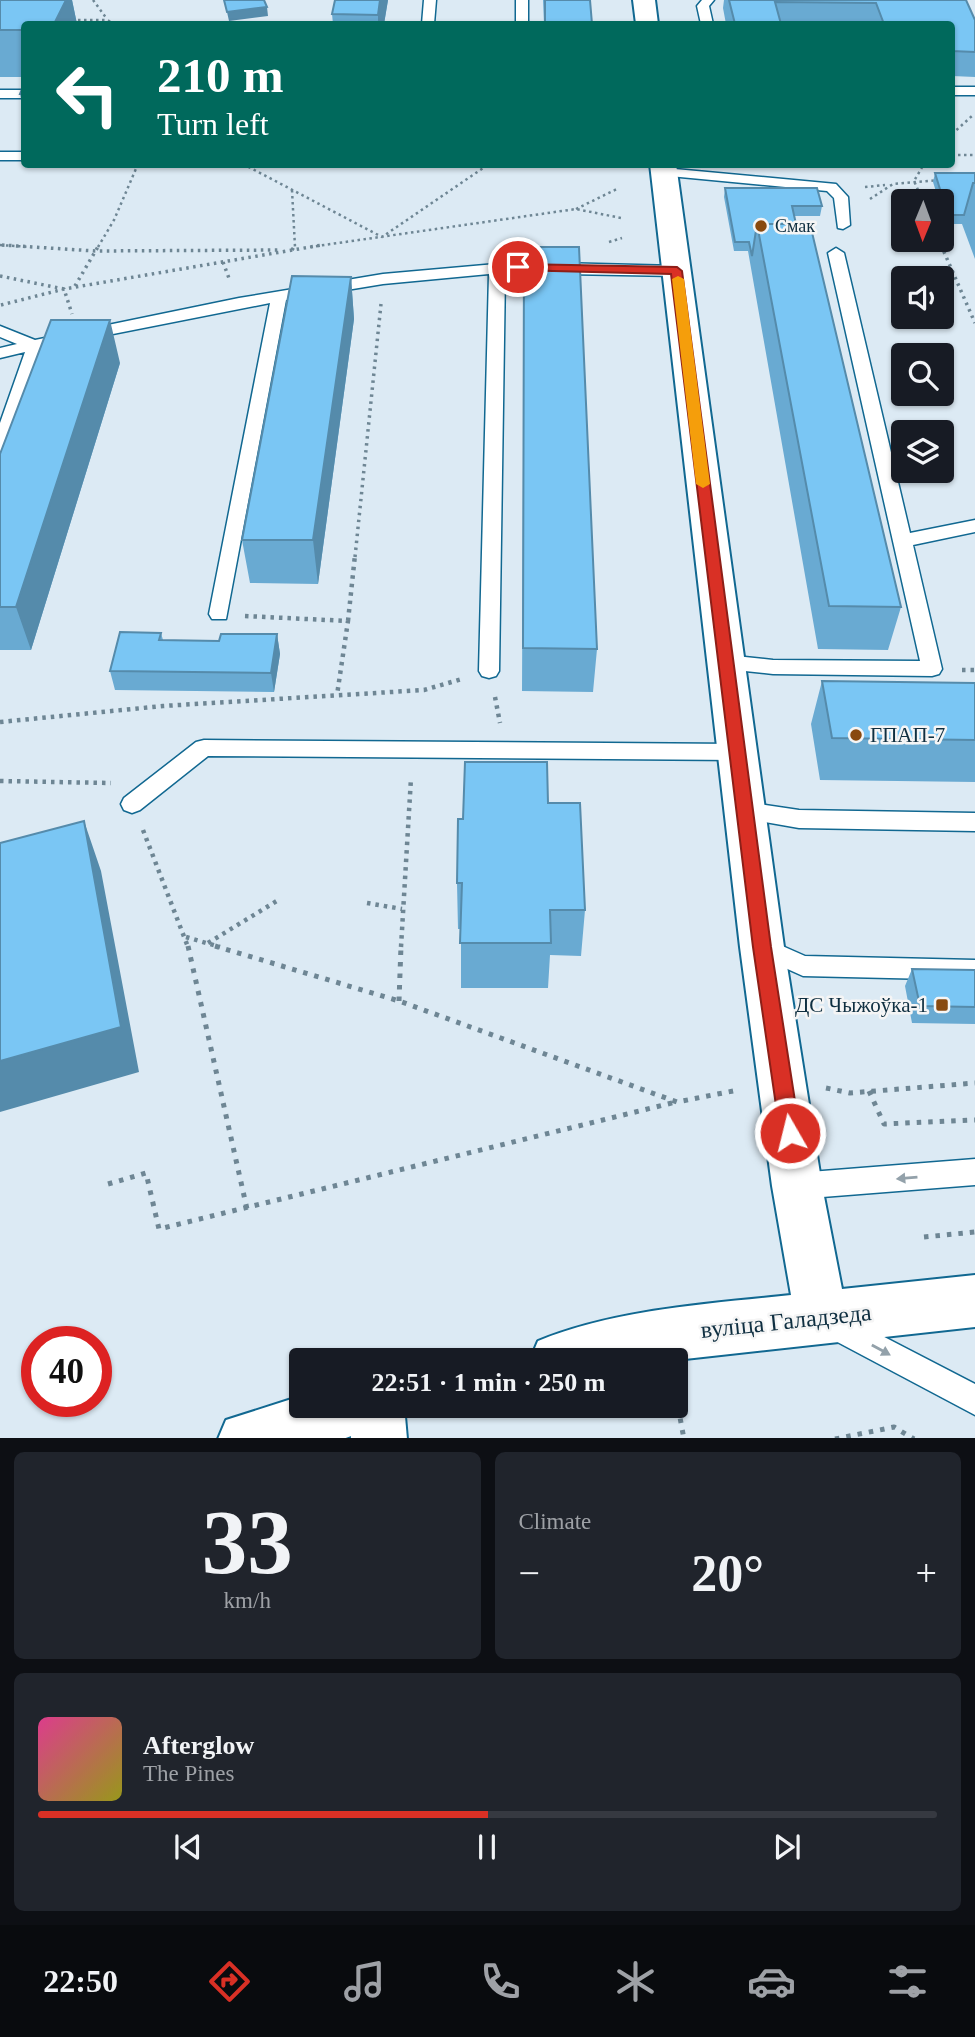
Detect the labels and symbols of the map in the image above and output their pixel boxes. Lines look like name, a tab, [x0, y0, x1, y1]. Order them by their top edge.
north arrow	[891, 189, 954, 252]
place label: Смак	[775, 216, 815, 236]
marker: Смак	[753, 218, 769, 234]
pin	[488, 237, 548, 297]
place label: ГПАП-7	[870, 723, 945, 747]
marker: ГПАП-7	[848, 727, 864, 743]
place label: ДС Чыжоўка-1	[795, 993, 928, 1017]
marker: ДС Чыжоўка-1	[934, 997, 950, 1013]
position arrow	[753, 1096, 827, 1170]
one-way arrow	[896, 1173, 918, 1184]
street label: вуліца Галадзеда	[699, 1299, 873, 1343]
speed limit sign: 40	[21, 1326, 112, 1417]
one-way arrow	[871, 1344, 891, 1356]

